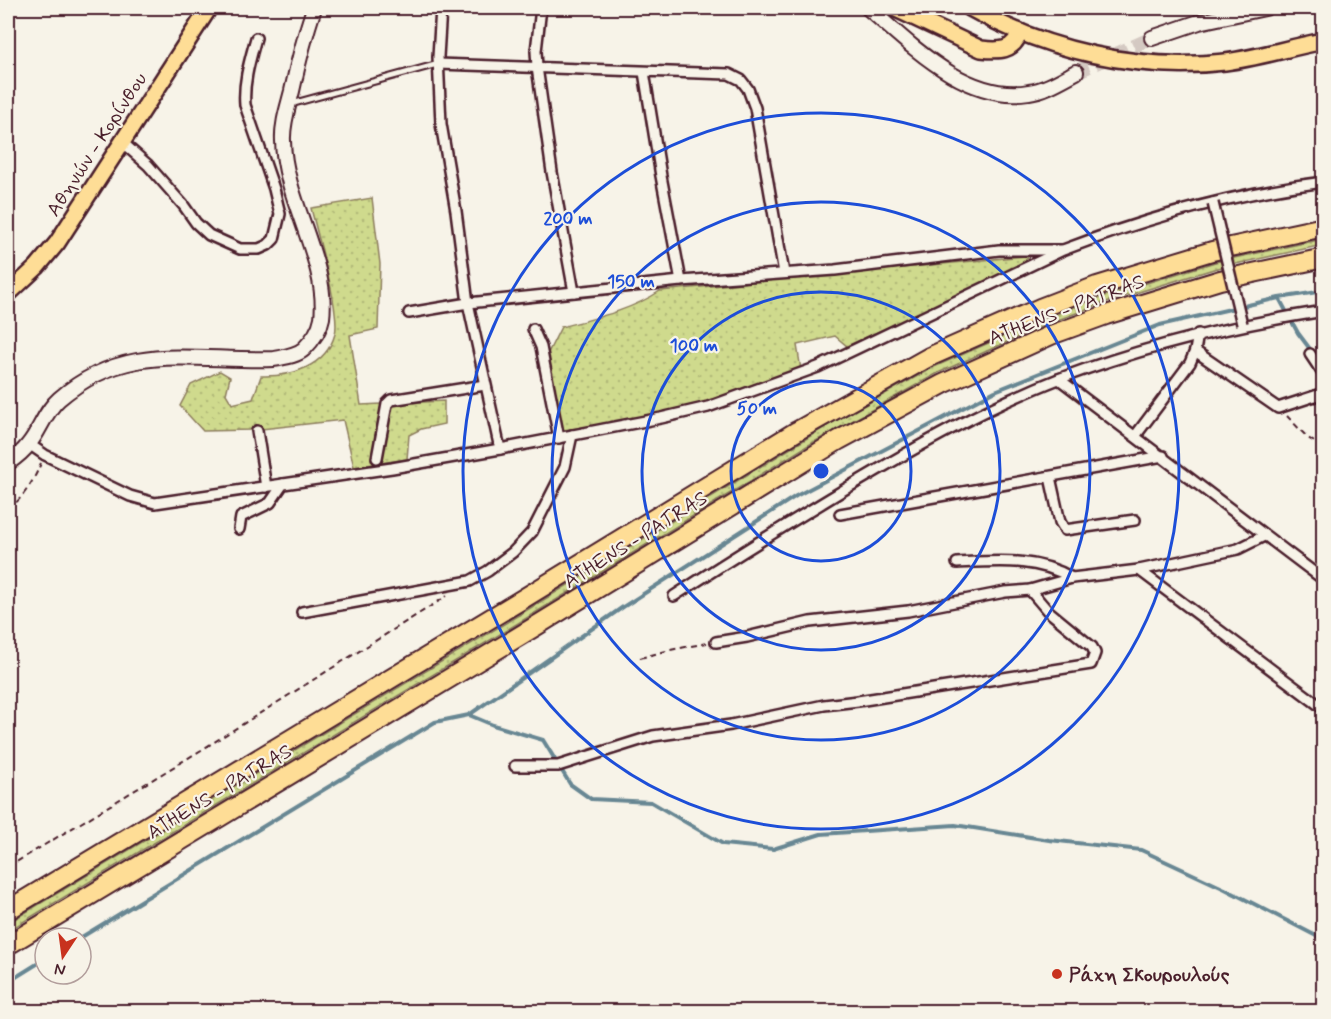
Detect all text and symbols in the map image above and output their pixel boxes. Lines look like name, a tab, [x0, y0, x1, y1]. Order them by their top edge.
street label: Αθηνών - Κορίνθου	[41, 68, 154, 222]
text: 200 m	[543, 207, 593, 231]
street label: ATHENS - PATRAS	[985, 268, 1148, 353]
text: 150 m	[607, 270, 655, 294]
text: 100 m	[670, 334, 718, 358]
text: 50 m	[737, 397, 777, 421]
centre of rings	[811, 461, 831, 481]
street label: ATHENS - PATRAS	[559, 485, 713, 595]
street label: ATHENS - PATRAS	[142, 738, 297, 846]
north arrow	[33, 926, 93, 986]
text: N	[52, 958, 68, 981]
place label: Ράχη Σκουρουλούς	[1069, 962, 1230, 989]
marker: Ράχη Σκουρουλούς	[1050, 967, 1064, 981]

